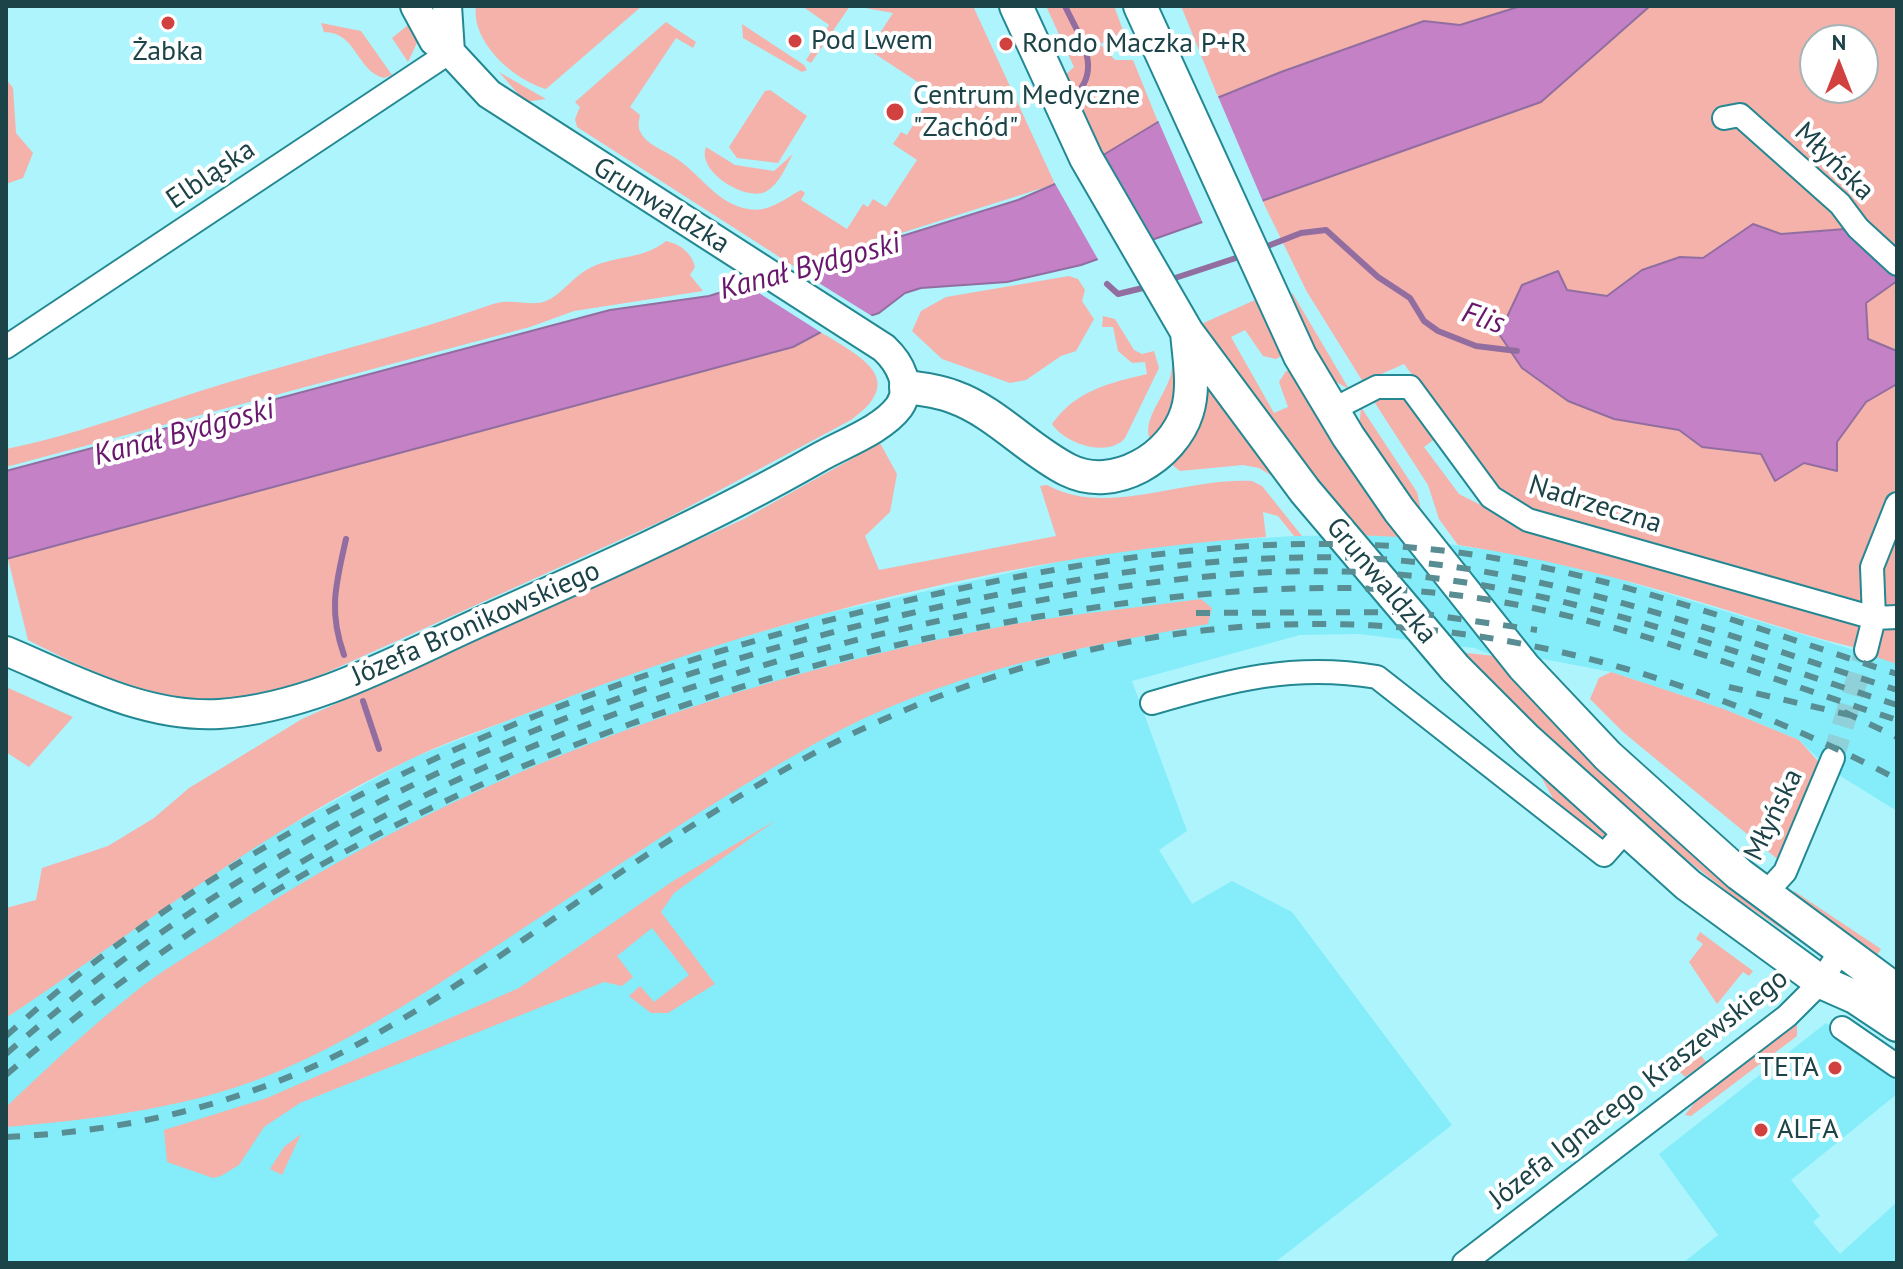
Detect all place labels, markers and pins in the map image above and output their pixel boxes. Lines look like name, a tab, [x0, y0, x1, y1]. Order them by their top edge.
marker: Żabka	[159, 14, 177, 32]
place label: Pod Lwem	[811, 24, 933, 58]
place label: Rondo Maczka P+R	[1022, 27, 1247, 61]
marker: Pod Lwem	[786, 32, 804, 50]
place label: Żabka	[133, 35, 203, 69]
marker: Rondo Maczka P+R	[997, 35, 1015, 53]
place label: Centrum Medyczne "Zachód"	[913, 79, 1140, 145]
marker: Centrum Medyczne "Zachód"	[884, 101, 906, 123]
place label: TETA	[1758, 1051, 1819, 1085]
marker: TETA	[1826, 1059, 1844, 1077]
place label: ALFA	[1777, 1113, 1839, 1147]
marker: ALFA	[1752, 1121, 1770, 1139]

